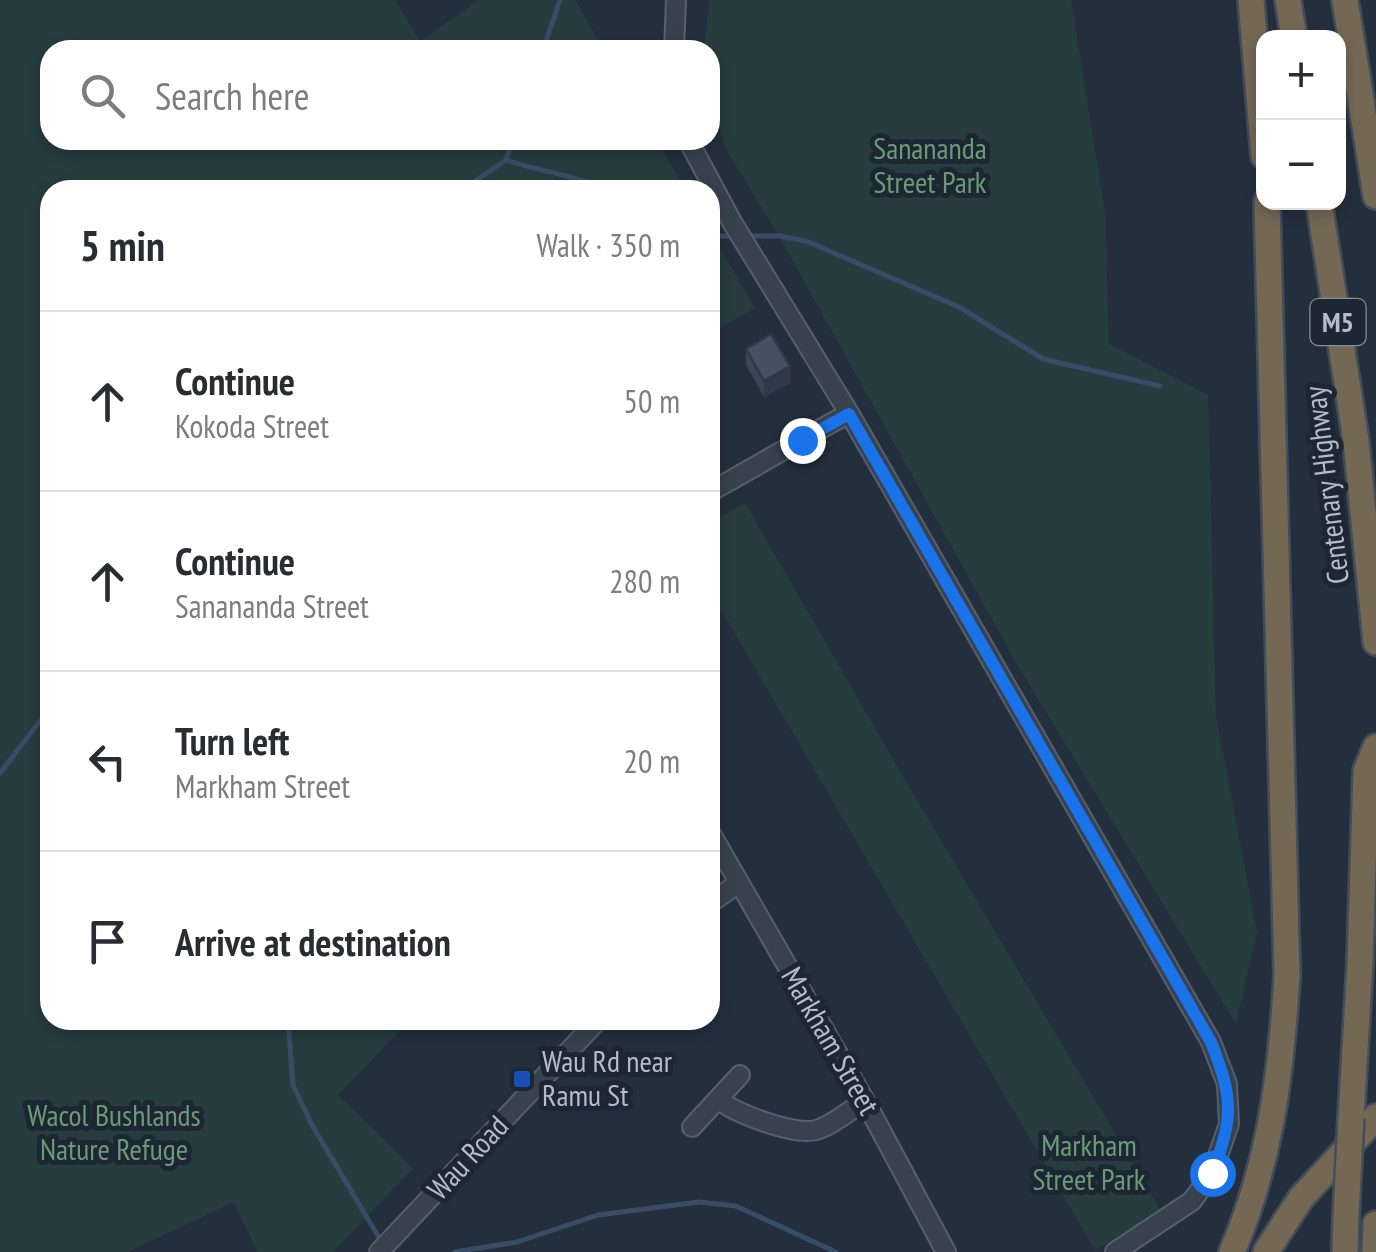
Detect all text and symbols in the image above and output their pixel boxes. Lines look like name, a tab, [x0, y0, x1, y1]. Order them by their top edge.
map controls	[1256, 30, 1346, 210]
button: +	[1256, 30, 1346, 120]
search box	[40, 40, 720, 150]
icon: search	[75, 68, 130, 123]
text: Search here	[155, 71, 309, 120]
button: −	[1256, 120, 1346, 210]
park label: Sanananda Street Park	[873, 128, 987, 201]
text: 5 min	[80, 218, 165, 273]
text: Walk · 350 m	[536, 224, 680, 266]
road number: M5	[1310, 299, 1366, 345]
text: Continue	[175, 356, 295, 405]
icon: ahead	[80, 374, 135, 429]
text: 50 m	[624, 380, 680, 422]
street label: Centenary Highway	[1294, 383, 1357, 586]
text: Kokoda Street	[175, 405, 329, 447]
route end	[780, 418, 826, 464]
text: Continue	[175, 536, 295, 585]
icon: ahead	[80, 554, 135, 609]
text: 280 m	[609, 560, 680, 602]
text: Sanananda Street	[175, 585, 369, 627]
text: Turn left	[175, 716, 289, 765]
icon: left	[80, 734, 135, 789]
text: 20 m	[624, 740, 680, 782]
text: Markham Street	[175, 765, 350, 807]
icon: arrive	[80, 914, 135, 969]
text: Arrive at destination	[175, 917, 451, 966]
street label: Markham Street	[773, 959, 890, 1122]
place label: Wau Rd near Ramu St	[542, 1041, 673, 1114]
marker: Wau Rd near Ramu St	[511, 1068, 533, 1090]
park label: Wacol Bushlands Nature Refuge	[27, 1095, 201, 1168]
street label: Wau Road	[418, 1106, 516, 1207]
park label: Markham Street Park	[1032, 1125, 1146, 1198]
route start	[1190, 1151, 1236, 1197]

